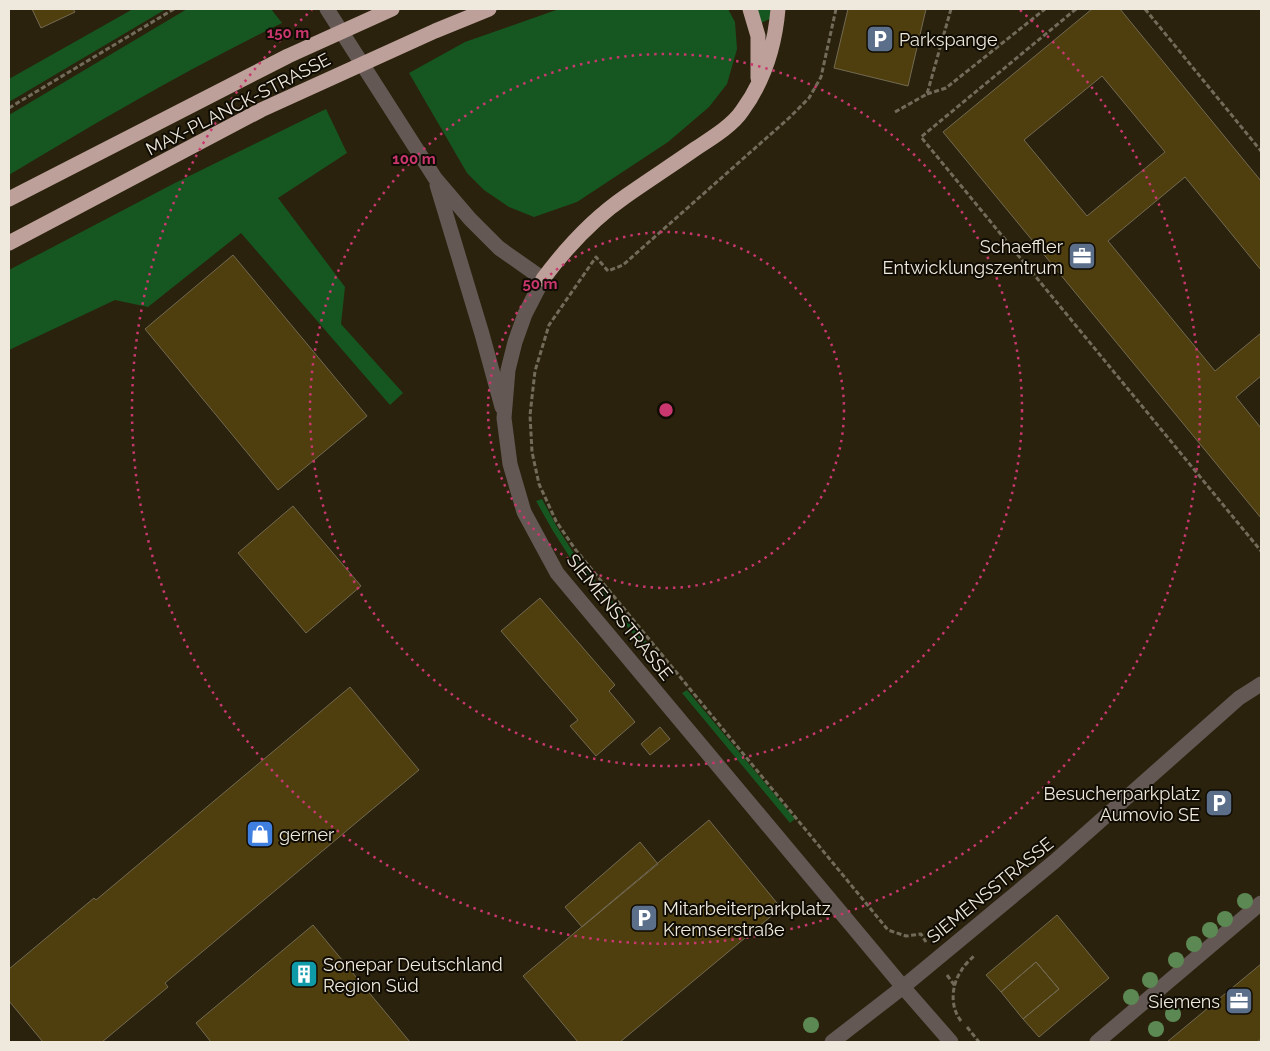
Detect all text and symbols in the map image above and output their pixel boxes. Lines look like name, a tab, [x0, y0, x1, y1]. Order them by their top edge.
text: 150 m	[267, 24, 309, 42]
parking icon: Parkspange	[865, 24, 895, 54]
place label: Parkspange	[899, 29, 998, 50]
street label: MAX-PLANCK-STRASSE	[142, 48, 334, 160]
text: 100 m	[392, 150, 436, 168]
place label: Schaeffler Entwicklungszentrum	[883, 236, 1064, 278]
office icon: Schaeffler Entwicklungszentrum	[1067, 241, 1097, 271]
text: 50 m	[522, 275, 558, 293]
centre of rings	[657, 401, 675, 419]
street label: SIEMENSSTRASSE	[563, 550, 677, 684]
place label: Besucherparkplatz Aumovio SE	[1043, 783, 1200, 825]
parking icon: Besucherparkplatz Aumovio SE	[1204, 788, 1234, 818]
shop icon: gerner	[245, 819, 275, 849]
place label: gerner	[279, 824, 335, 845]
street label: SIEMENSSTRASSE	[923, 833, 1057, 947]
place label: Mitarbeiterparkplatz Kremserstraße	[663, 898, 831, 940]
parking icon: Mitarbeiterparkplatz Kremserstraße	[629, 903, 659, 933]
place label: Sonepar Deutschland Region Süd	[323, 954, 503, 996]
building icon: Sonepar Deutschland Region Süd	[289, 959, 319, 989]
office icon: Siemens	[1224, 986, 1254, 1016]
place label: Siemens	[1148, 991, 1220, 1012]

